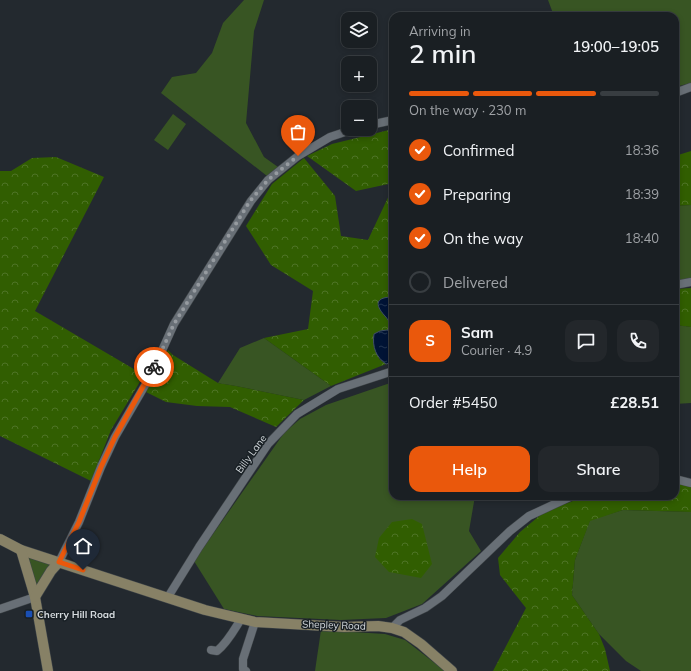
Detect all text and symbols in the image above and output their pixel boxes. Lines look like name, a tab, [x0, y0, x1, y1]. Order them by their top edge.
map controls	[341, 12, 377, 136]
button: layers	[341, 12, 377, 48]
text: Arriving in	[409, 23, 471, 39]
text: 2 min	[409, 37, 477, 70]
text: 19:00–19:05	[572, 37, 659, 56]
button: +	[341, 56, 377, 92]
button: −	[341, 100, 377, 136]
text: On the way · 230 m	[409, 102, 526, 118]
pin	[281, 115, 315, 156]
icon: bag	[287, 121, 309, 143]
icon: check	[409, 139, 431, 161]
text: Confirmed	[443, 141, 514, 160]
text: 18:36	[625, 142, 659, 158]
icon: check	[409, 183, 431, 205]
text: Preparing	[443, 185, 511, 204]
text: 18:39	[625, 186, 659, 202]
icon: check	[409, 227, 431, 249]
text: On the way	[443, 229, 523, 248]
text: 18:40	[625, 230, 659, 246]
text: Delivered	[443, 273, 508, 292]
button: chat	[565, 320, 607, 362]
button: phone	[617, 320, 659, 362]
text: Sam	[461, 323, 493, 342]
text: S	[425, 331, 435, 350]
text: Courier · 4.9	[461, 342, 532, 358]
courier	[134, 347, 174, 387]
icon: bike	[143, 356, 165, 378]
text: Order #5450	[409, 393, 497, 412]
text: £28.51	[610, 393, 659, 412]
street label: Billy Lane	[233, 432, 269, 476]
button: Help	[409, 446, 530, 492]
button: Share	[538, 446, 659, 492]
pin	[66, 529, 100, 570]
icon: home	[72, 535, 94, 557]
place label: Cherry Hill Road	[37, 608, 115, 621]
marker: Cherry Hill Road	[24, 609, 34, 619]
street label: Shepley Road	[302, 617, 366, 633]

